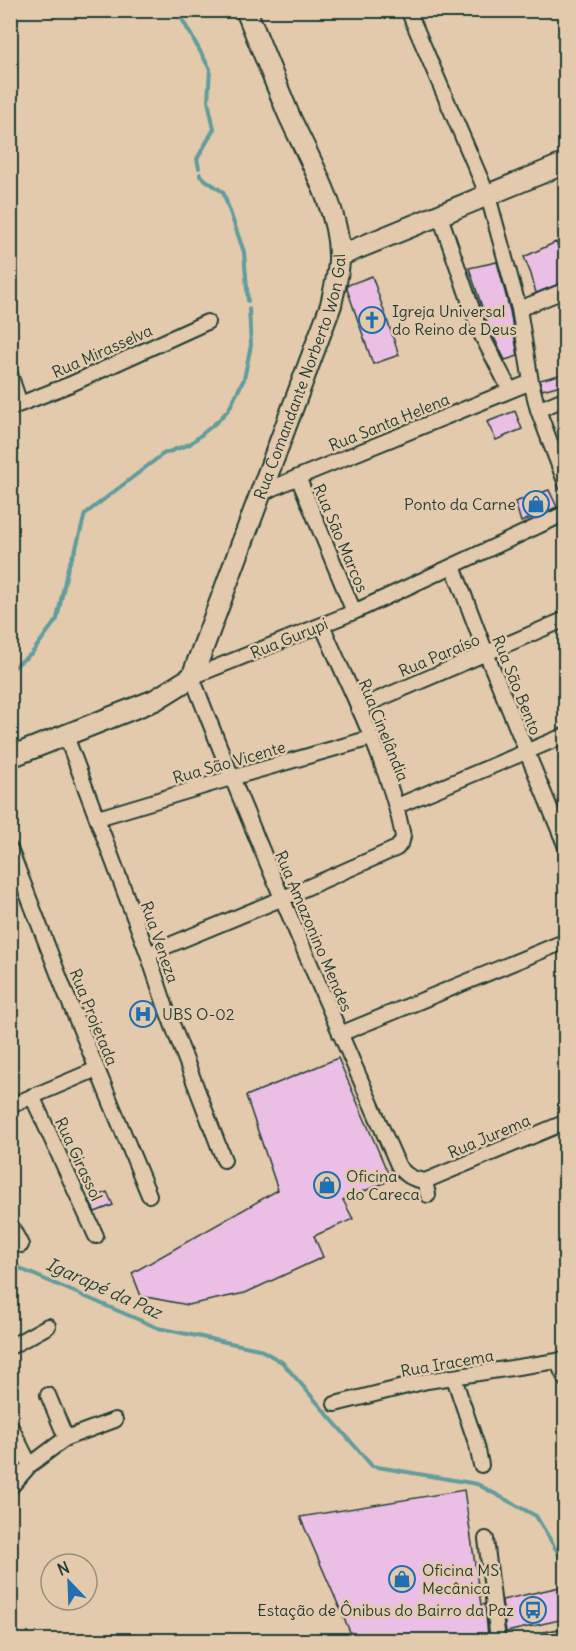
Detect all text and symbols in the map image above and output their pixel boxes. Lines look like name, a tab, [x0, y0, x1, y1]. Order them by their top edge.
street label: Rua Comandante Norberto Won Gal	[249, 253, 349, 502]
place label: Igreja Universal do Reino de Deus	[392, 301, 517, 339]
church icon: Igreja Universal do Reino de Deus	[357, 305, 387, 335]
street label: Rua Mirasselva	[49, 320, 155, 382]
street label: Rua Santa Helena	[326, 389, 452, 455]
street label: Rua São Marcos	[309, 481, 373, 595]
shop icon: Ponto da Carne	[521, 489, 551, 519]
place label: Ponto da Carne	[404, 494, 516, 514]
street label: Rua Gurupi	[247, 613, 331, 663]
street label: Rua Paraíso	[395, 629, 483, 681]
street label: Rua São Bento	[488, 632, 546, 738]
street label: Rua Cinelândia	[354, 676, 414, 784]
street label: Rua São Vicente	[170, 736, 288, 788]
street label: Rua Amazonino Mendes	[271, 847, 357, 1015]
street label: Rua Veneza	[137, 899, 183, 985]
street label: Rua Projetada	[66, 966, 122, 1068]
hospital icon: UBS O-02	[128, 999, 158, 1029]
place label: UBS O-02	[162, 1004, 235, 1024]
street label: Rua Jurema	[445, 1110, 533, 1162]
street label: Rua Girassol	[51, 1114, 107, 1204]
place label: Oficina do Careca	[346, 1166, 420, 1204]
shop icon: Oficina do Careca	[312, 1170, 342, 1200]
water label: Igarapé da Paz	[43, 1252, 167, 1325]
street label: Rua Iracema	[399, 1345, 495, 1381]
north arrow	[39, 1552, 99, 1612]
text: N	[54, 1557, 72, 1580]
place label: Oficina MS Mecânica	[422, 1560, 499, 1598]
shop icon: Oficina MS Mecânica	[387, 1564, 417, 1594]
bus stop icon: Estação de Ônibus do Bairro da Paz	[518, 1595, 548, 1625]
place label: Estação de Ônibus do Bairro da Paz	[257, 1600, 514, 1620]

